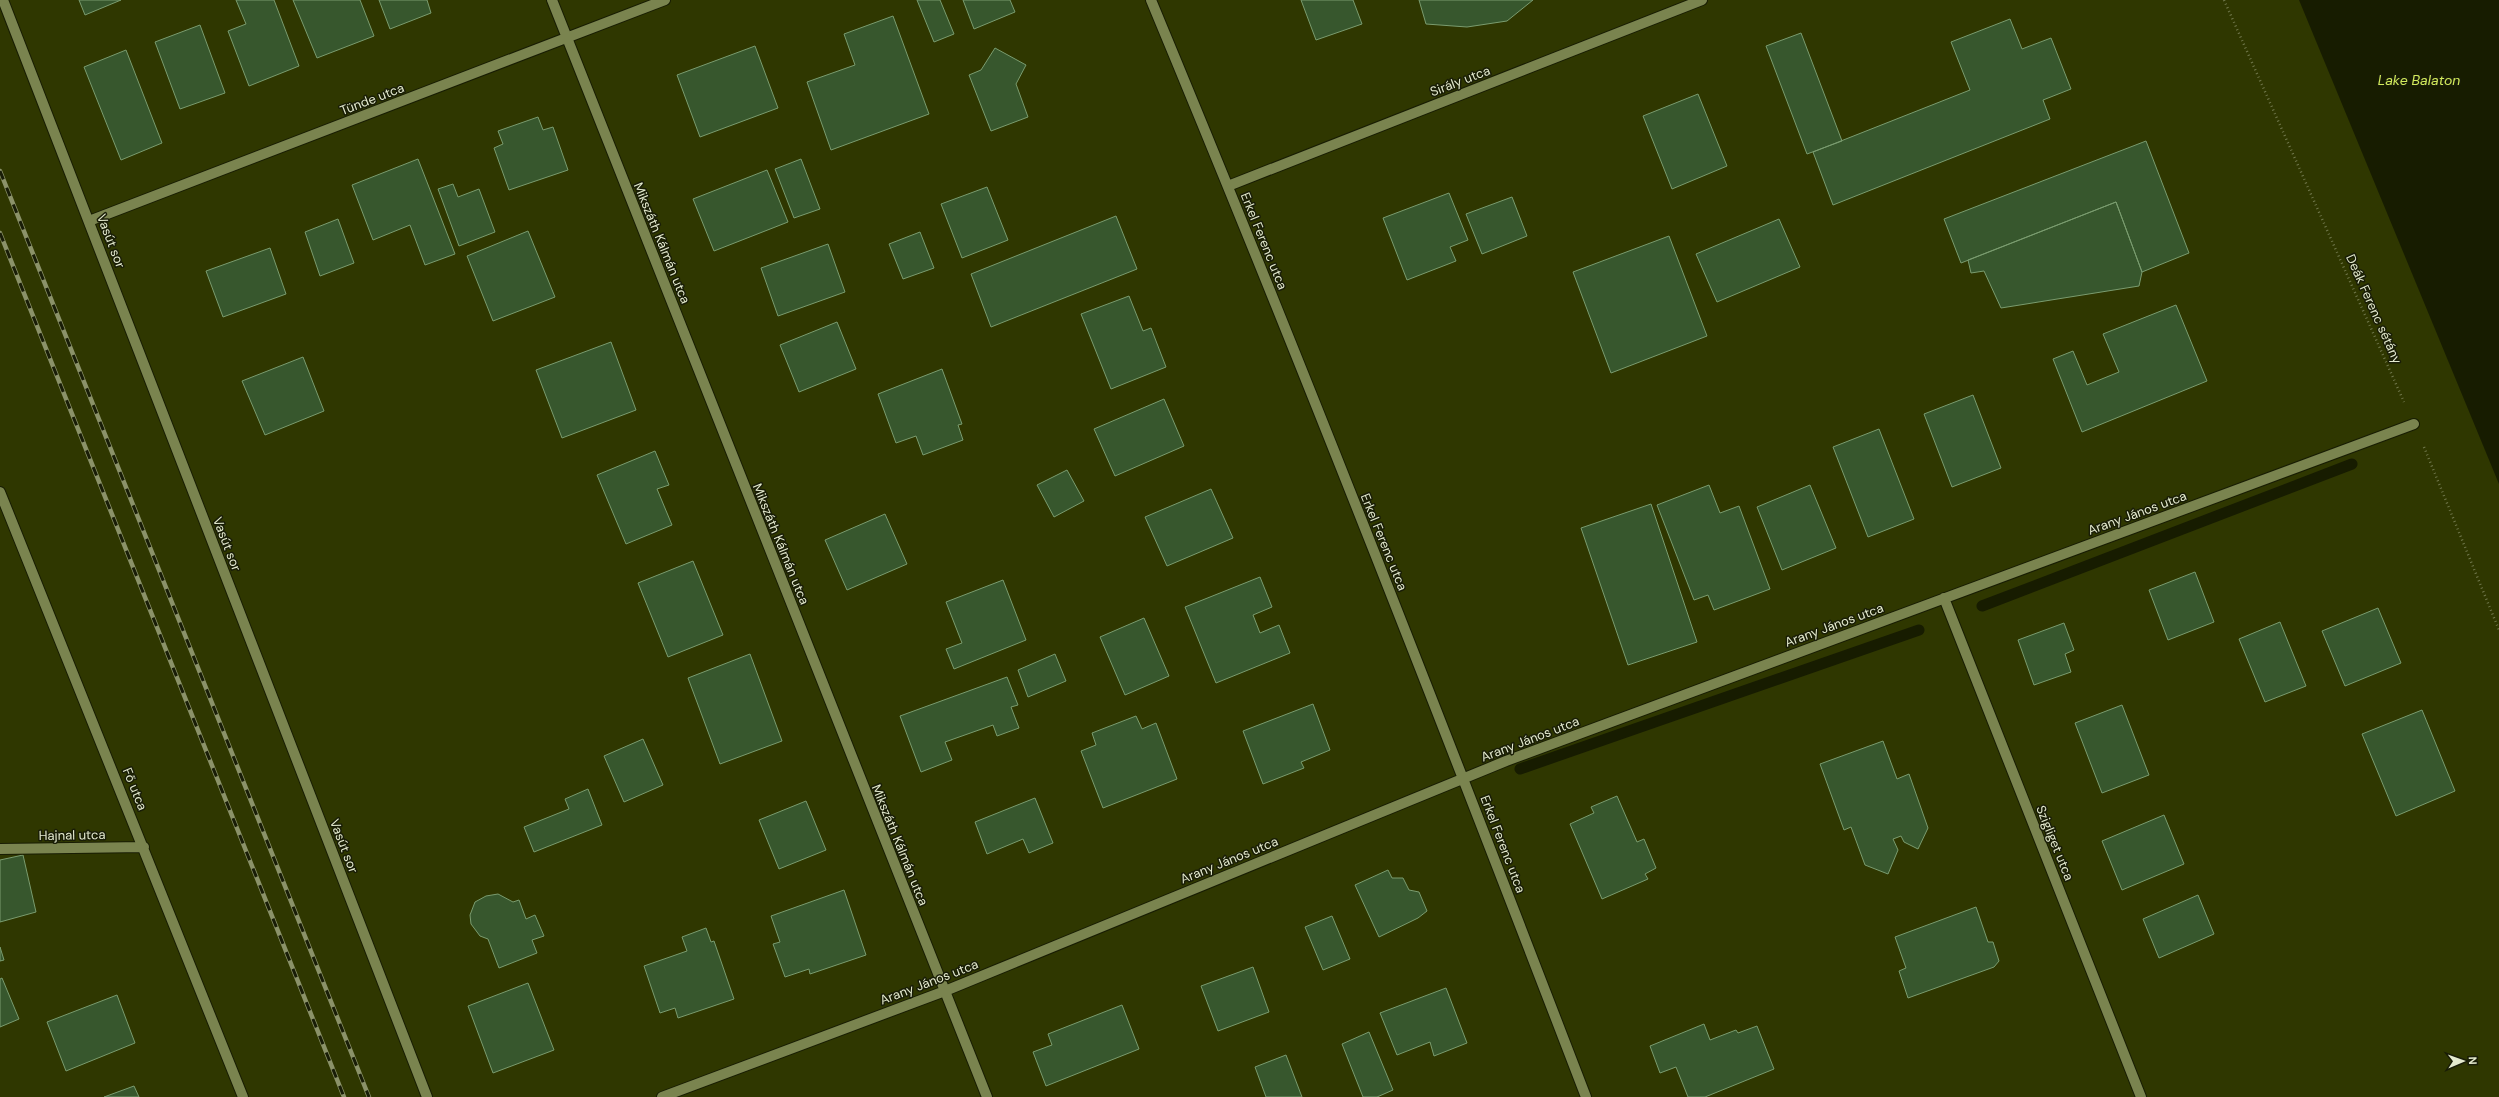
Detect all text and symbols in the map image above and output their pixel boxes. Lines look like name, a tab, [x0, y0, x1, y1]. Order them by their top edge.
street label: Sirály utca	[1428, 62, 1492, 100]
water label: Lake Balaton	[2378, 71, 2460, 89]
street label: Tünde utca	[337, 79, 407, 119]
street label: Mikszáth Kálmán utca	[630, 180, 694, 306]
street label: Erkel Ferenc utca	[1237, 190, 1291, 292]
street label: Vasút sor	[93, 212, 129, 271]
street label: Deák Ferenc sétány	[2342, 252, 2406, 366]
street label: Mikszáth Kálmán utca	[749, 481, 813, 607]
street label: Arany János utca	[2085, 487, 2189, 539]
street label: Erkel Ferenc utca	[1357, 491, 1411, 593]
street label: Vasút sor	[209, 515, 245, 574]
street label: Arany János utca	[1782, 599, 1886, 651]
street label: Arany János utca	[1478, 712, 1582, 766]
street label: Fő utca	[119, 765, 151, 813]
street label: Mikszáth Kálmán utca	[868, 782, 932, 908]
street label: Erkel Ferenc utca	[1477, 793, 1529, 895]
street label: Szigliget utca	[2032, 803, 2078, 883]
street label: Vasút sor	[326, 817, 362, 876]
street label: Hajnal utca	[38, 826, 106, 844]
street label: Arany János utca	[1178, 833, 1280, 887]
street label: Arany János utca	[877, 955, 981, 1009]
north arrow	[2443, 1041, 2483, 1081]
text: N	[2466, 1056, 2480, 1065]

